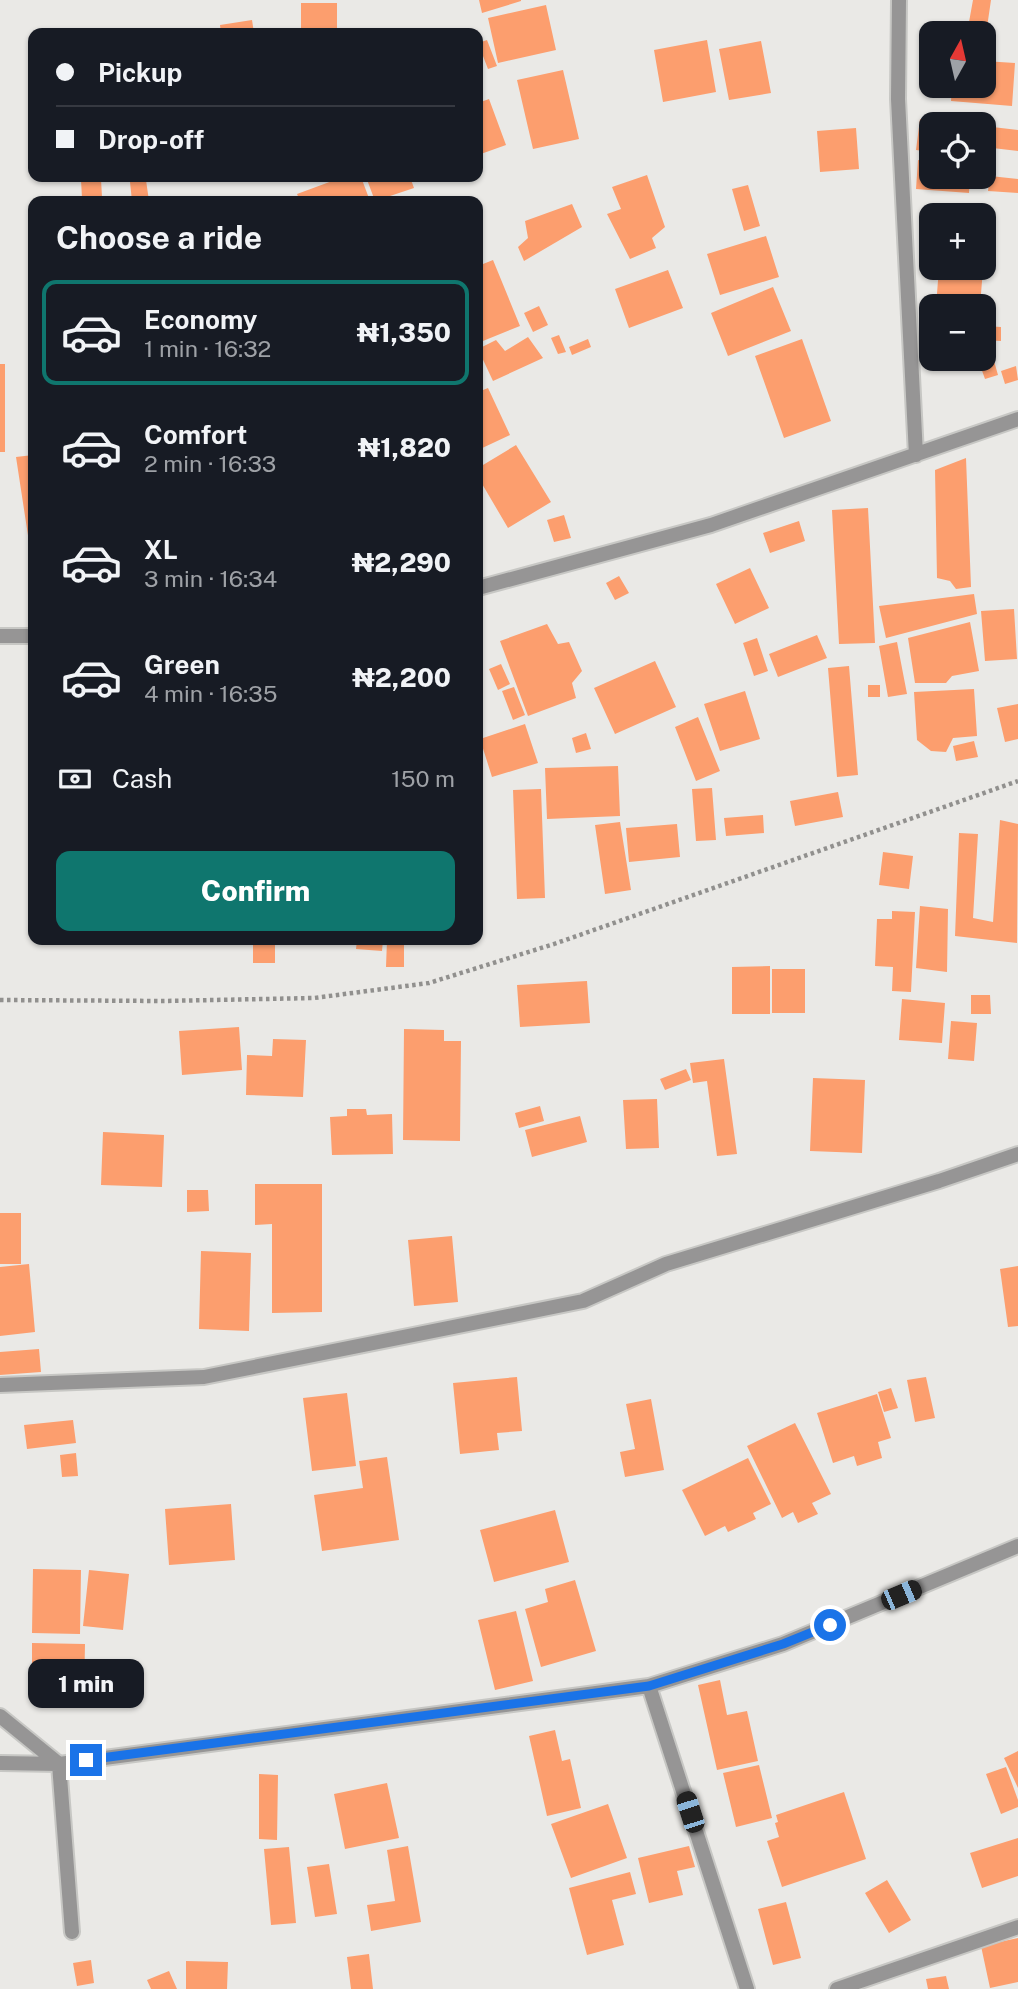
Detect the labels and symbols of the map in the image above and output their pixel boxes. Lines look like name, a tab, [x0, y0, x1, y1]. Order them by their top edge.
north arrow	[919, 21, 996, 98]
car	[878, 1577, 925, 1613]
route start	[814, 1609, 846, 1641]
callout: 1 min	[28, 1658, 144, 1708]
route end	[70, 1744, 102, 1776]
car	[674, 1789, 707, 1835]

